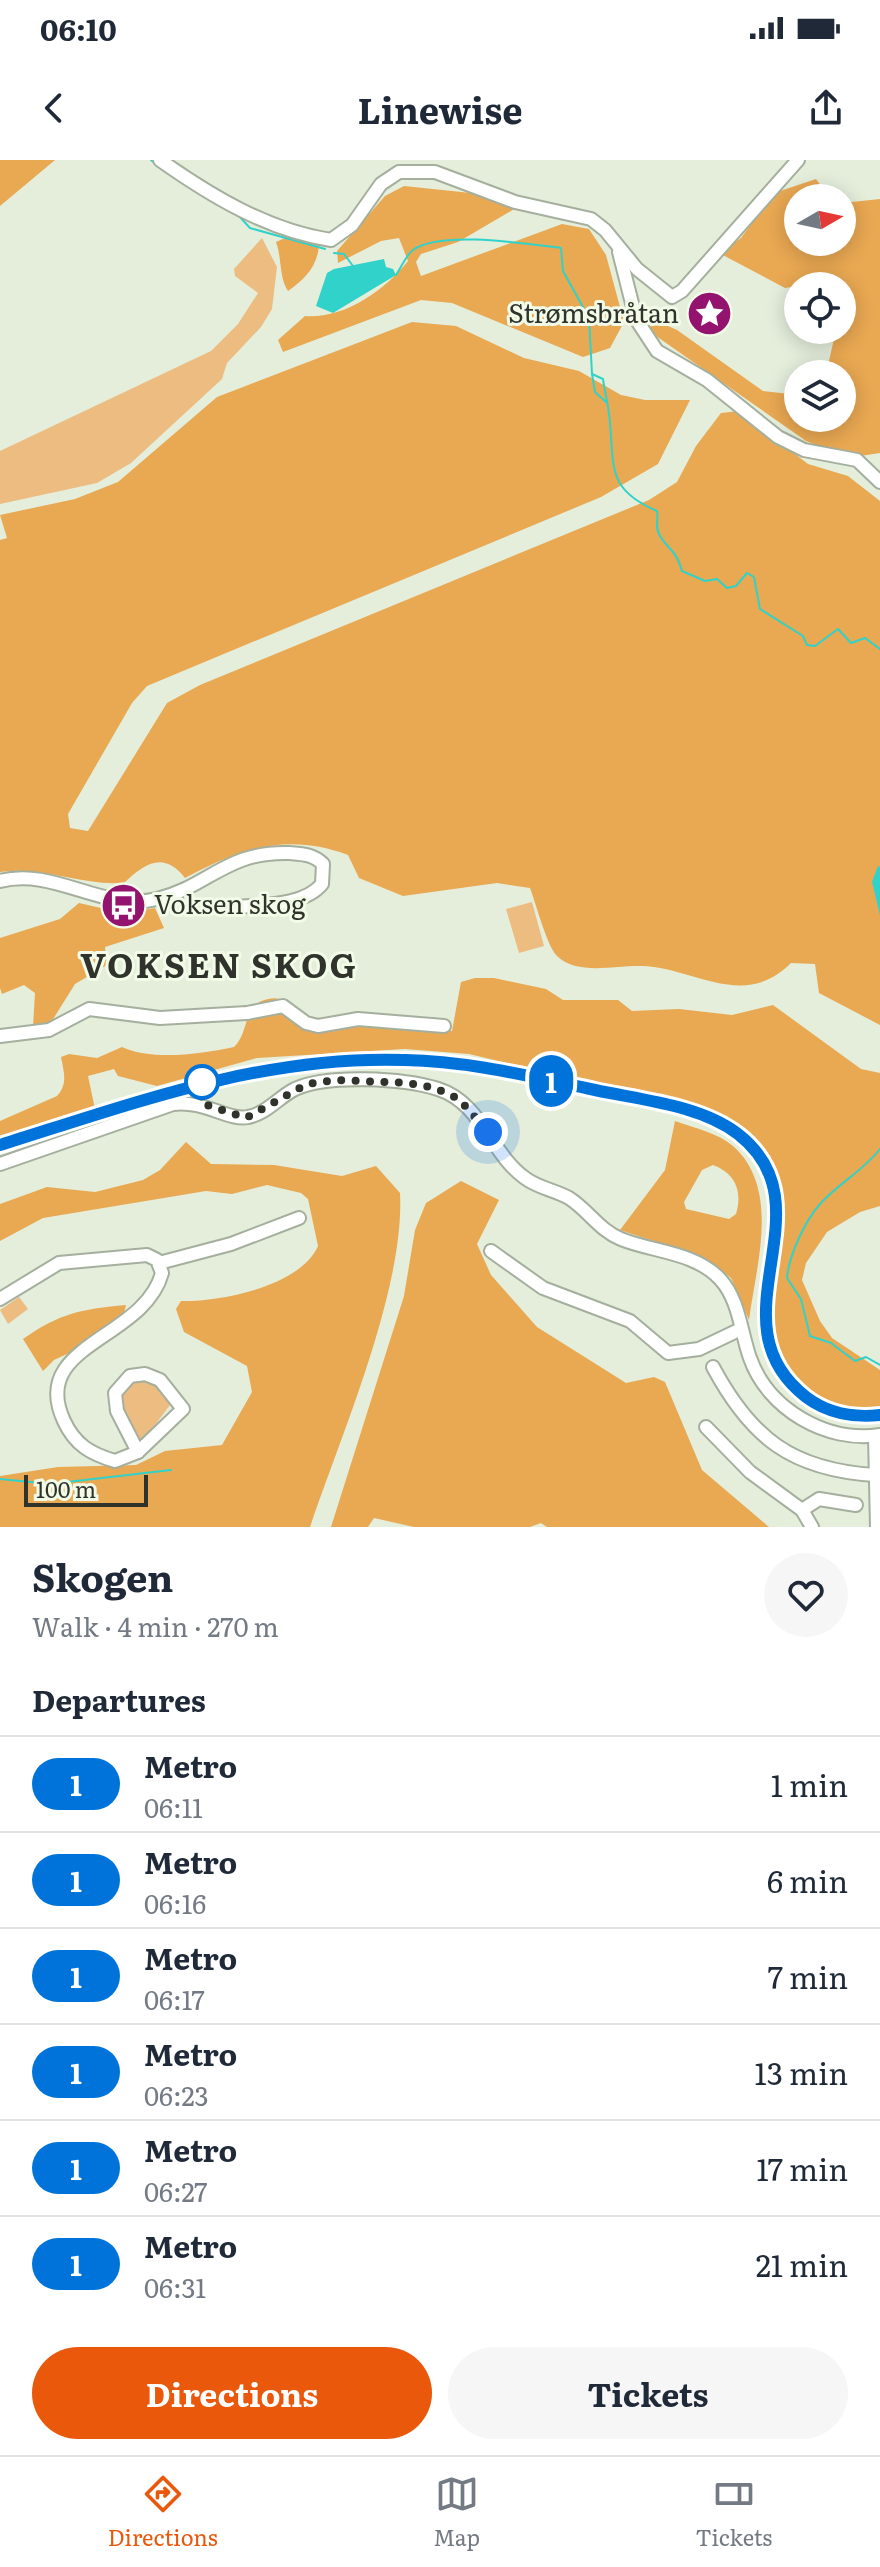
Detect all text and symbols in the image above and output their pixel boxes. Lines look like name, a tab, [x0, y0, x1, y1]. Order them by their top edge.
text: 06:10	[40, 6, 117, 50]
text: Linewise	[357, 82, 523, 135]
icon: back	[32, 86, 76, 130]
icon: share	[804, 86, 848, 130]
north arrow	[784, 184, 856, 256]
map controls	[784, 184, 856, 432]
button: locate	[784, 272, 856, 344]
place icon: Strømsbråtan	[686, 290, 734, 338]
place label: Strømsbråtan	[508, 292, 679, 331]
button: layers	[784, 360, 856, 432]
bus stop icon: Voksen skog	[99, 881, 147, 929]
place label: Voksen skog	[154, 883, 306, 922]
district label: VOKSEN SKOG	[80, 938, 358, 988]
line badge: 1	[525, 1055, 577, 1107]
text: 1	[545, 1060, 557, 1102]
unlabelled marker	[185, 1065, 219, 1099]
your location	[468, 1112, 508, 1152]
scale bar	[24, 1471, 148, 1507]
text: 100 m	[36, 1472, 96, 1505]
text: Skogen	[32, 1547, 174, 1604]
button: heart	[764, 1553, 848, 1637]
text: Walk · 4 min · 270 m	[32, 1606, 279, 1645]
text: Departures	[32, 1677, 206, 1721]
text: Metro	[144, 1743, 237, 1787]
text: 1 min	[771, 1762, 848, 1806]
text: 1	[70, 1763, 82, 1805]
text: 06:11	[144, 1787, 203, 1826]
text: Metro	[144, 1839, 237, 1883]
text: 6 min	[767, 1858, 848, 1902]
text: 1	[70, 1859, 82, 1901]
text: 06:16	[144, 1883, 206, 1922]
text: Metro	[144, 1935, 237, 1979]
text: 7 min	[768, 1954, 848, 1998]
text: 1	[70, 1955, 82, 1997]
text: 06:17	[144, 1979, 205, 2018]
text: Metro	[144, 2031, 237, 2075]
text: 13 min	[755, 2050, 848, 2094]
text: 1	[70, 2051, 82, 2093]
text: 06:23	[144, 2075, 209, 2114]
text: Metro	[144, 2127, 237, 2171]
text: 17 min	[757, 2146, 848, 2190]
text: 1	[70, 2147, 82, 2189]
text: 06:27	[144, 2171, 208, 2210]
text: Metro	[144, 2223, 237, 2267]
text: 21 min	[756, 2242, 848, 2286]
text: 1	[70, 2243, 82, 2285]
text: 06:31	[144, 2267, 206, 2306]
button: Directions	[32, 2347, 432, 2439]
button: Tickets	[448, 2347, 848, 2439]
tab: Directions	[108, 2472, 218, 2553]
tab: Map	[433, 2472, 480, 2553]
tab: Tickets	[695, 2472, 772, 2553]

